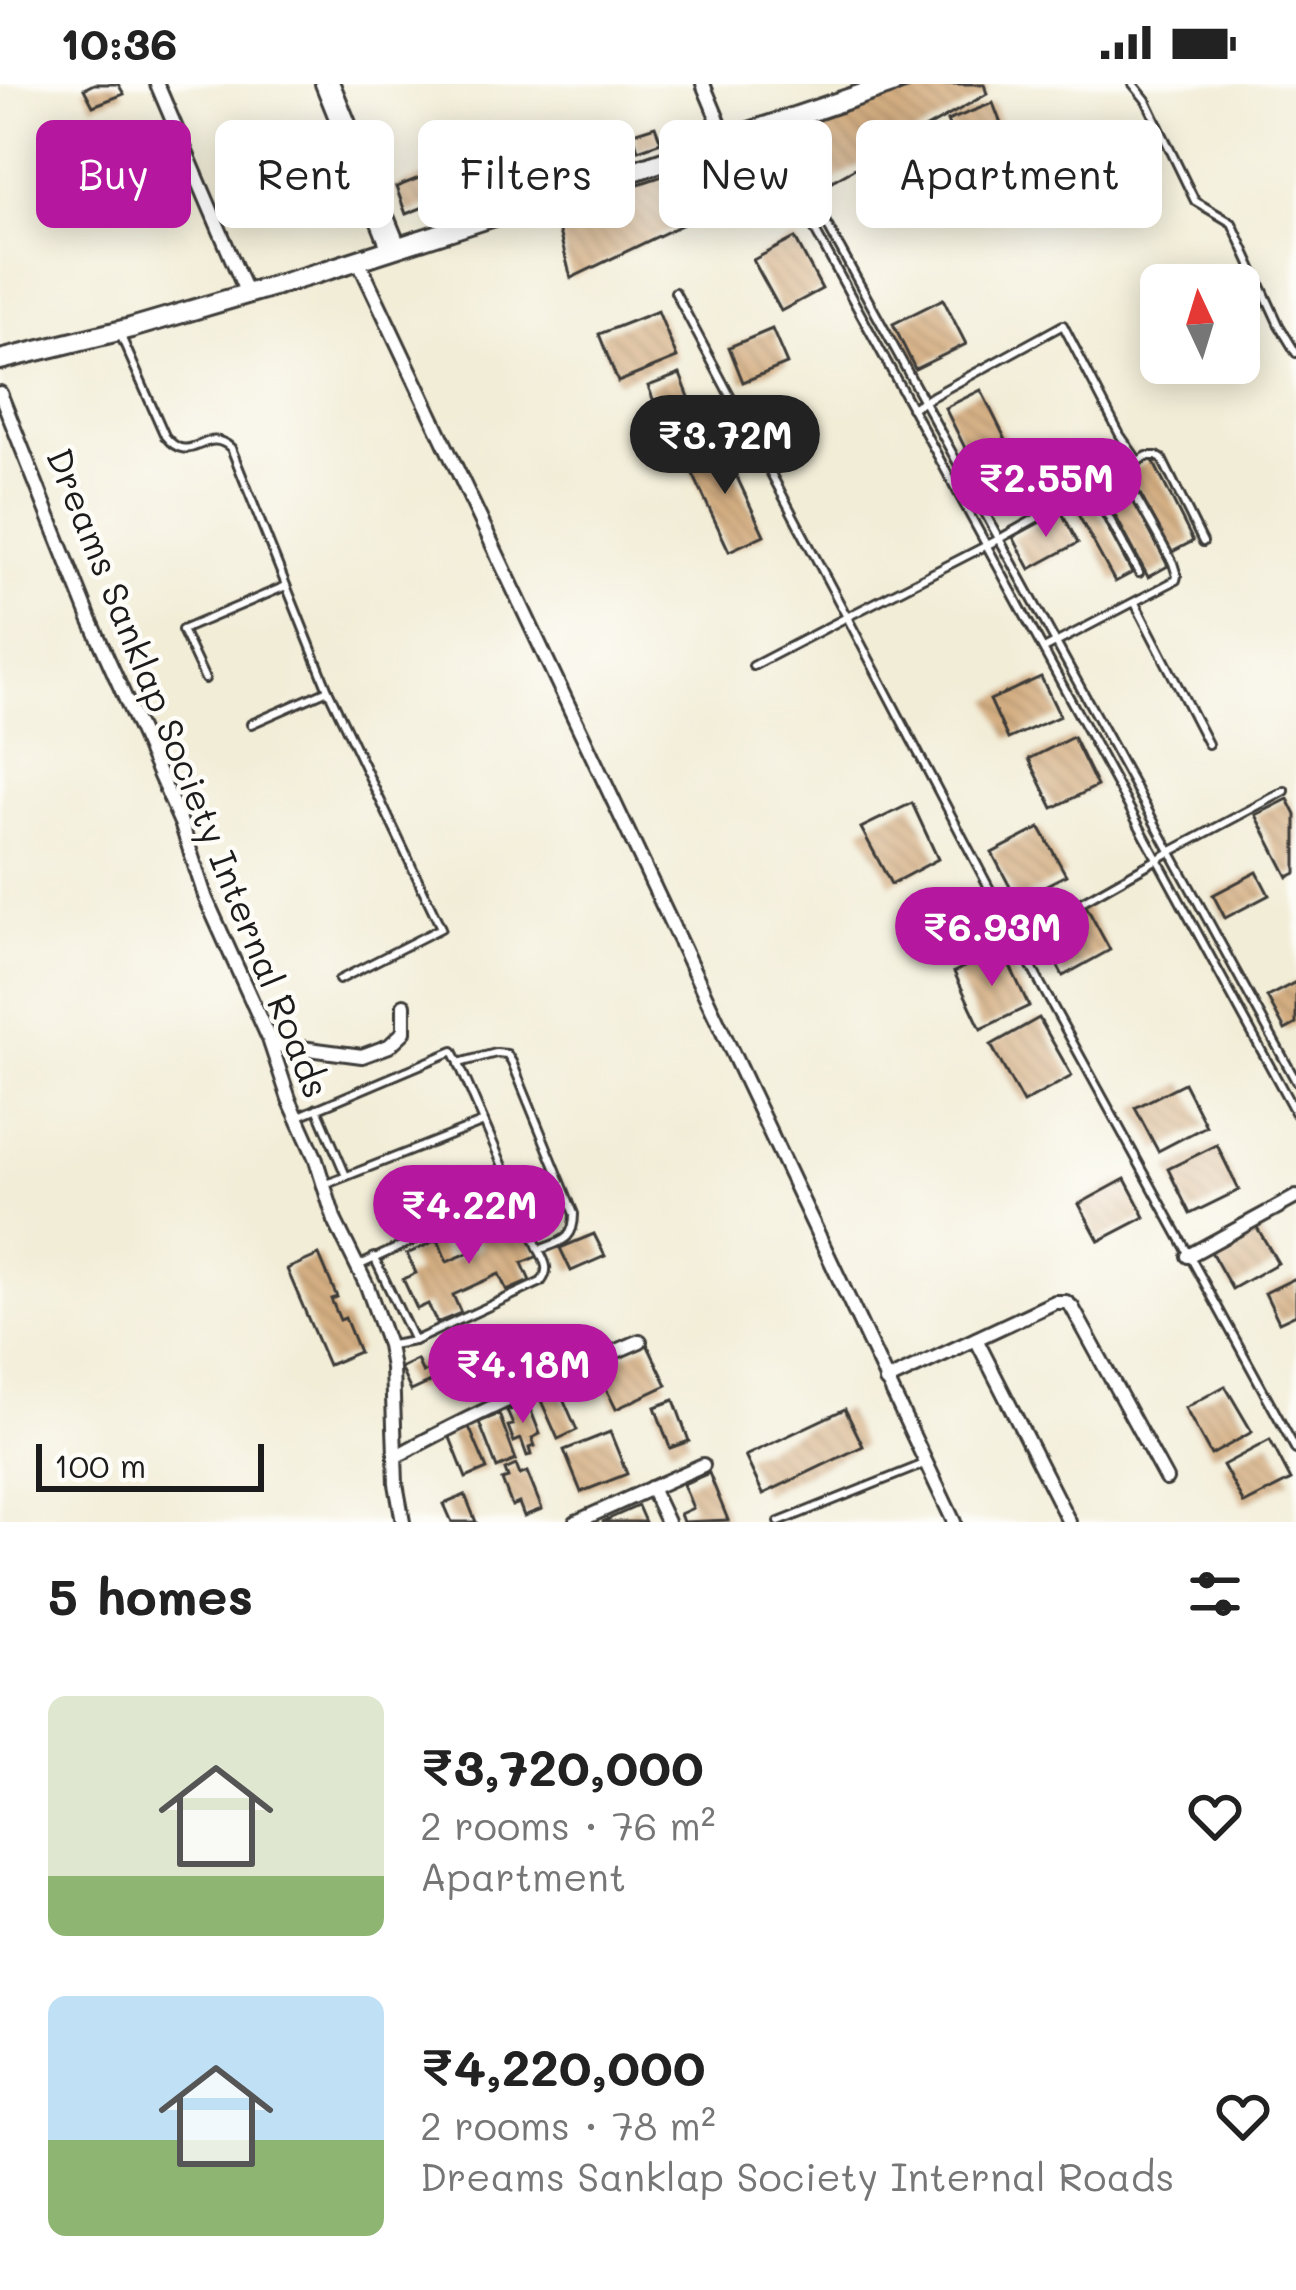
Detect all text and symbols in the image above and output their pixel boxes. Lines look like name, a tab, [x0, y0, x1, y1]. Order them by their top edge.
text: 10:36	[60, 13, 177, 71]
chip: Buy	[36, 120, 191, 228]
chip: Rent	[215, 120, 394, 228]
chip: Filters	[418, 120, 635, 228]
chip: New	[659, 120, 832, 228]
chip: Apartment	[856, 120, 1162, 228]
north arrow	[1140, 264, 1260, 384]
map controls	[1140, 264, 1260, 384]
pin: ₹3.72M	[627, 395, 823, 497]
text: ₹3.72M	[657, 408, 793, 459]
pin: ₹2.55M	[948, 438, 1144, 540]
street label: Dreams Sanklap Society Internal Roads	[36, 441, 342, 1104]
text: ₹2.55M	[978, 451, 1114, 502]
pin: ₹6.93M	[894, 887, 1090, 989]
text: ₹6.93M	[922, 900, 1062, 951]
pin: ₹4.22M	[371, 1165, 567, 1267]
text: ₹4.22M	[400, 1178, 538, 1229]
pin: ₹4.18M	[425, 1324, 621, 1426]
text: ₹4.18M	[455, 1337, 591, 1388]
scale bar	[36, 1438, 264, 1491]
text: 100 m	[54, 1443, 146, 1486]
text: 5 homes	[48, 1561, 253, 1628]
icon: filters	[1182, 1561, 1248, 1627]
text: ₹3,720,000	[420, 1732, 704, 1799]
icon: home	[144, 1744, 288, 1888]
icon: heart	[1182, 1783, 1248, 1849]
text: 2 rooms · 76 m²	[420, 1799, 716, 1850]
text: Apartment	[420, 1850, 626, 1901]
text: ₹4,220,000	[420, 2032, 706, 2099]
icon: home	[144, 2044, 288, 2188]
icon: heart	[1210, 2083, 1276, 2149]
text: 2 rooms · 78 m²	[420, 2099, 716, 2150]
text: Dreams Sanklap Society Internal Roads	[420, 2150, 1174, 2201]

